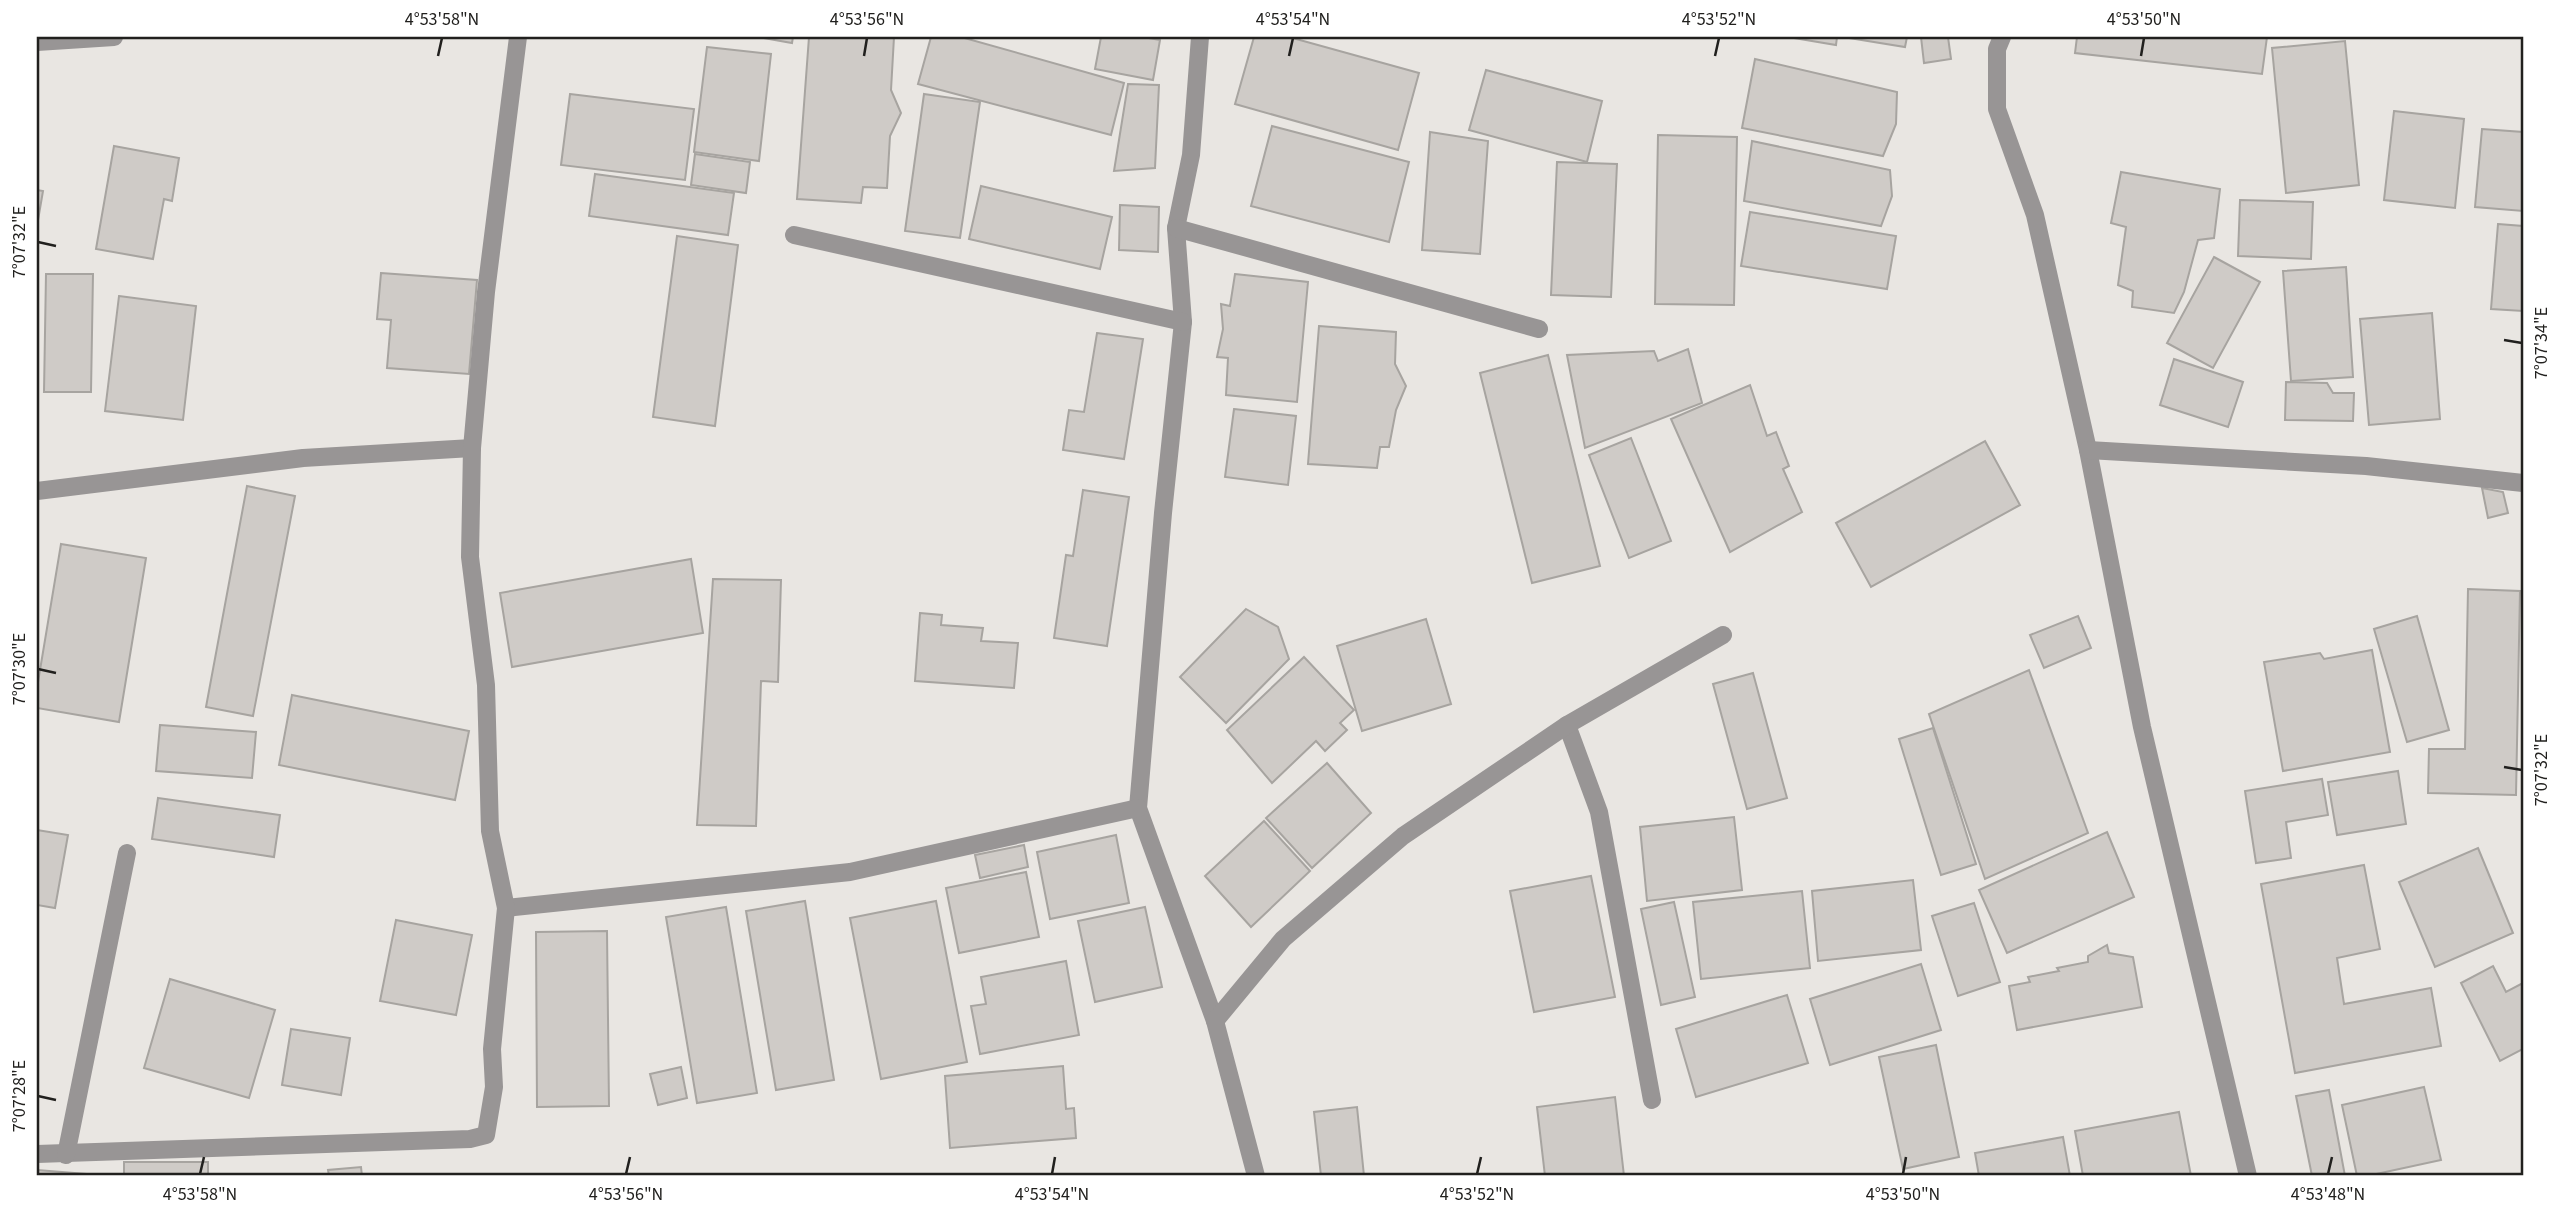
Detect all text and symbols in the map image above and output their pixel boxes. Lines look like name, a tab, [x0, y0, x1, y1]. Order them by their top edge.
text: 4°53'58"N	[405, 7, 479, 32]
text: 4°53'56"N	[830, 7, 904, 32]
text: 4°53'54"N	[1256, 7, 1330, 32]
text: 4°53'52"N	[1682, 7, 1756, 32]
text: 4°53'50"N	[2107, 7, 2181, 32]
text: 7°07'32"E	[7, 206, 32, 278]
text: 7°07'34"E	[2529, 307, 2554, 379]
text: 7°07'30"E	[7, 633, 32, 705]
text: 7°07'32"E	[2529, 734, 2554, 806]
text: 7°07'28"E	[7, 1060, 32, 1132]
text: 4°53'58"N	[163, 1182, 237, 1207]
text: 4°53'56"N	[589, 1182, 663, 1207]
text: 4°53'54"N	[1015, 1182, 1089, 1207]
text: 4°53'52"N	[1440, 1182, 1514, 1207]
text: 4°53'50"N	[1866, 1182, 1940, 1207]
text: 4°53'48"N	[2291, 1182, 2365, 1207]

